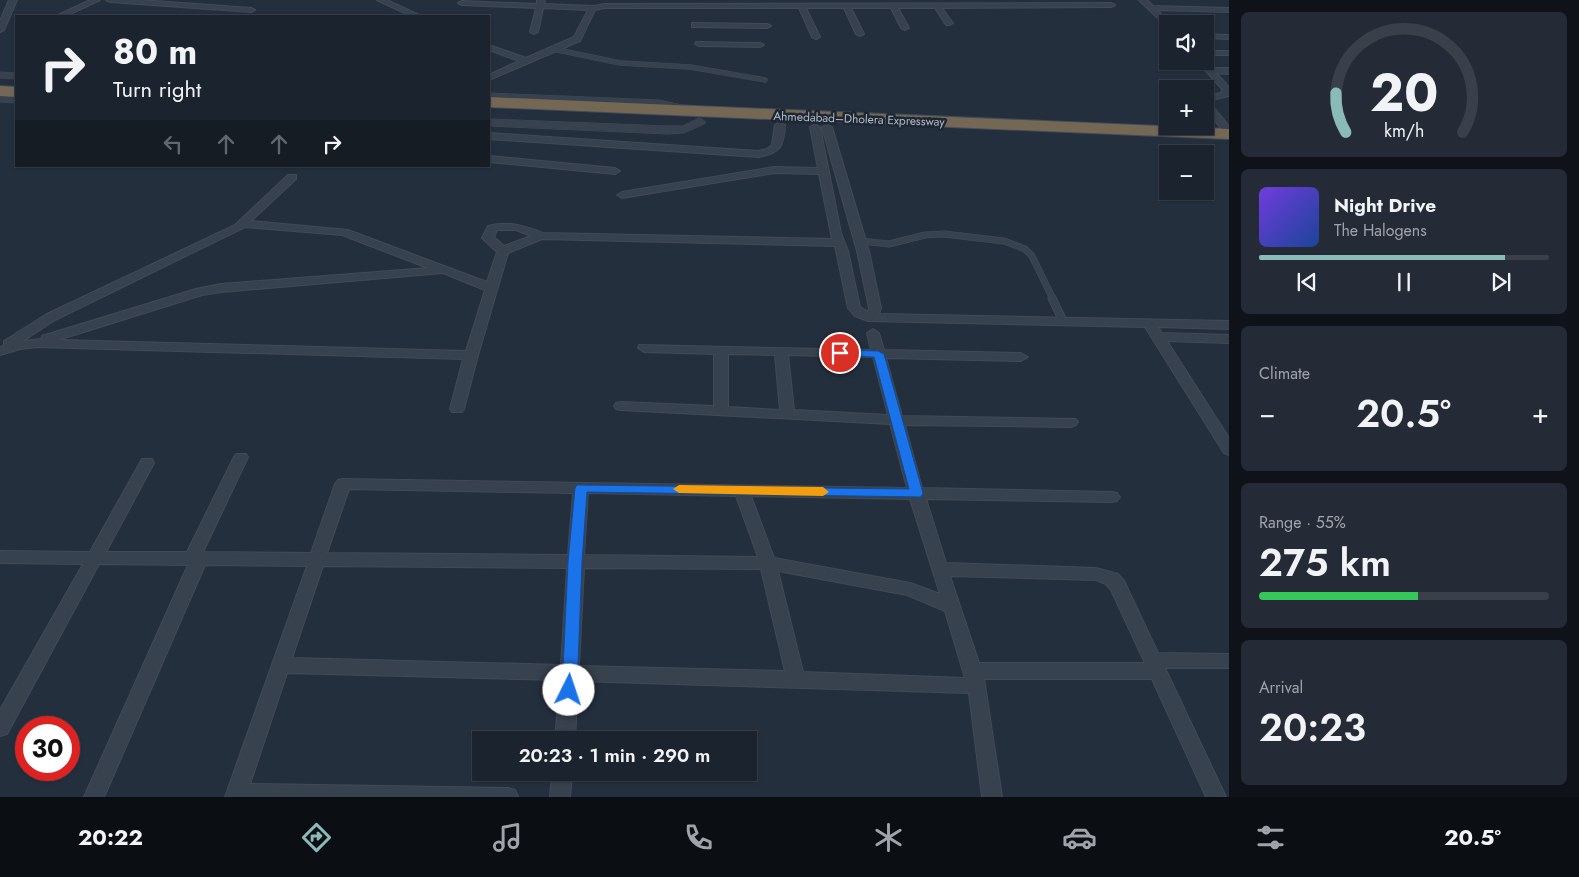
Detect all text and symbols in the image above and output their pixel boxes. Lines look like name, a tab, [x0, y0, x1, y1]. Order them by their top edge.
map controls	[1159, 15, 1214, 200]
button: sound	[1159, 15, 1214, 70]
text: 80 m	[113, 27, 197, 77]
icon: right	[30, 35, 95, 100]
text: 20	[1370, 55, 1438, 131]
text: Turn right	[113, 73, 201, 105]
button: +	[1159, 80, 1214, 135]
street label: Ahmedabad–Dholera Expressway	[773, 107, 946, 131]
text: km/h	[1384, 118, 1424, 144]
icon: left	[159, 130, 187, 158]
icon: ahead	[212, 130, 240, 158]
icon: ahead	[265, 130, 293, 158]
icon: right	[318, 130, 346, 158]
button: −	[1159, 145, 1214, 200]
text: Night Drive	[1334, 192, 1436, 219]
text: The Halogens	[1334, 219, 1427, 242]
icon: previous	[1293, 268, 1321, 296]
icon: pause	[1390, 268, 1418, 296]
icon: next	[1487, 268, 1515, 296]
pin	[819, 332, 861, 374]
icon: arrive	[826, 339, 854, 367]
text: Climate	[1259, 362, 1310, 385]
text: 20.5°	[1356, 386, 1451, 441]
text: −	[1259, 393, 1276, 434]
text: +	[1532, 393, 1549, 434]
text: Range · 55%	[1259, 511, 1346, 534]
text: 275 km	[1259, 535, 1391, 590]
position arrow	[542, 663, 594, 715]
text: Arrival	[1259, 676, 1303, 699]
text: 20:23	[1259, 700, 1366, 755]
speed limit sign: 30	[15, 716, 80, 781]
text: 20:23 · 1 min · 290 m	[519, 742, 710, 769]
icon: directions	[299, 820, 334, 855]
icon: music	[490, 820, 525, 855]
icon: phone	[681, 820, 716, 855]
icon: climate	[871, 820, 906, 855]
icon: car	[1062, 820, 1097, 855]
icon: filters	[1253, 820, 1288, 855]
text: 20:22	[78, 821, 143, 853]
text: 20.5°	[1444, 821, 1501, 853]

